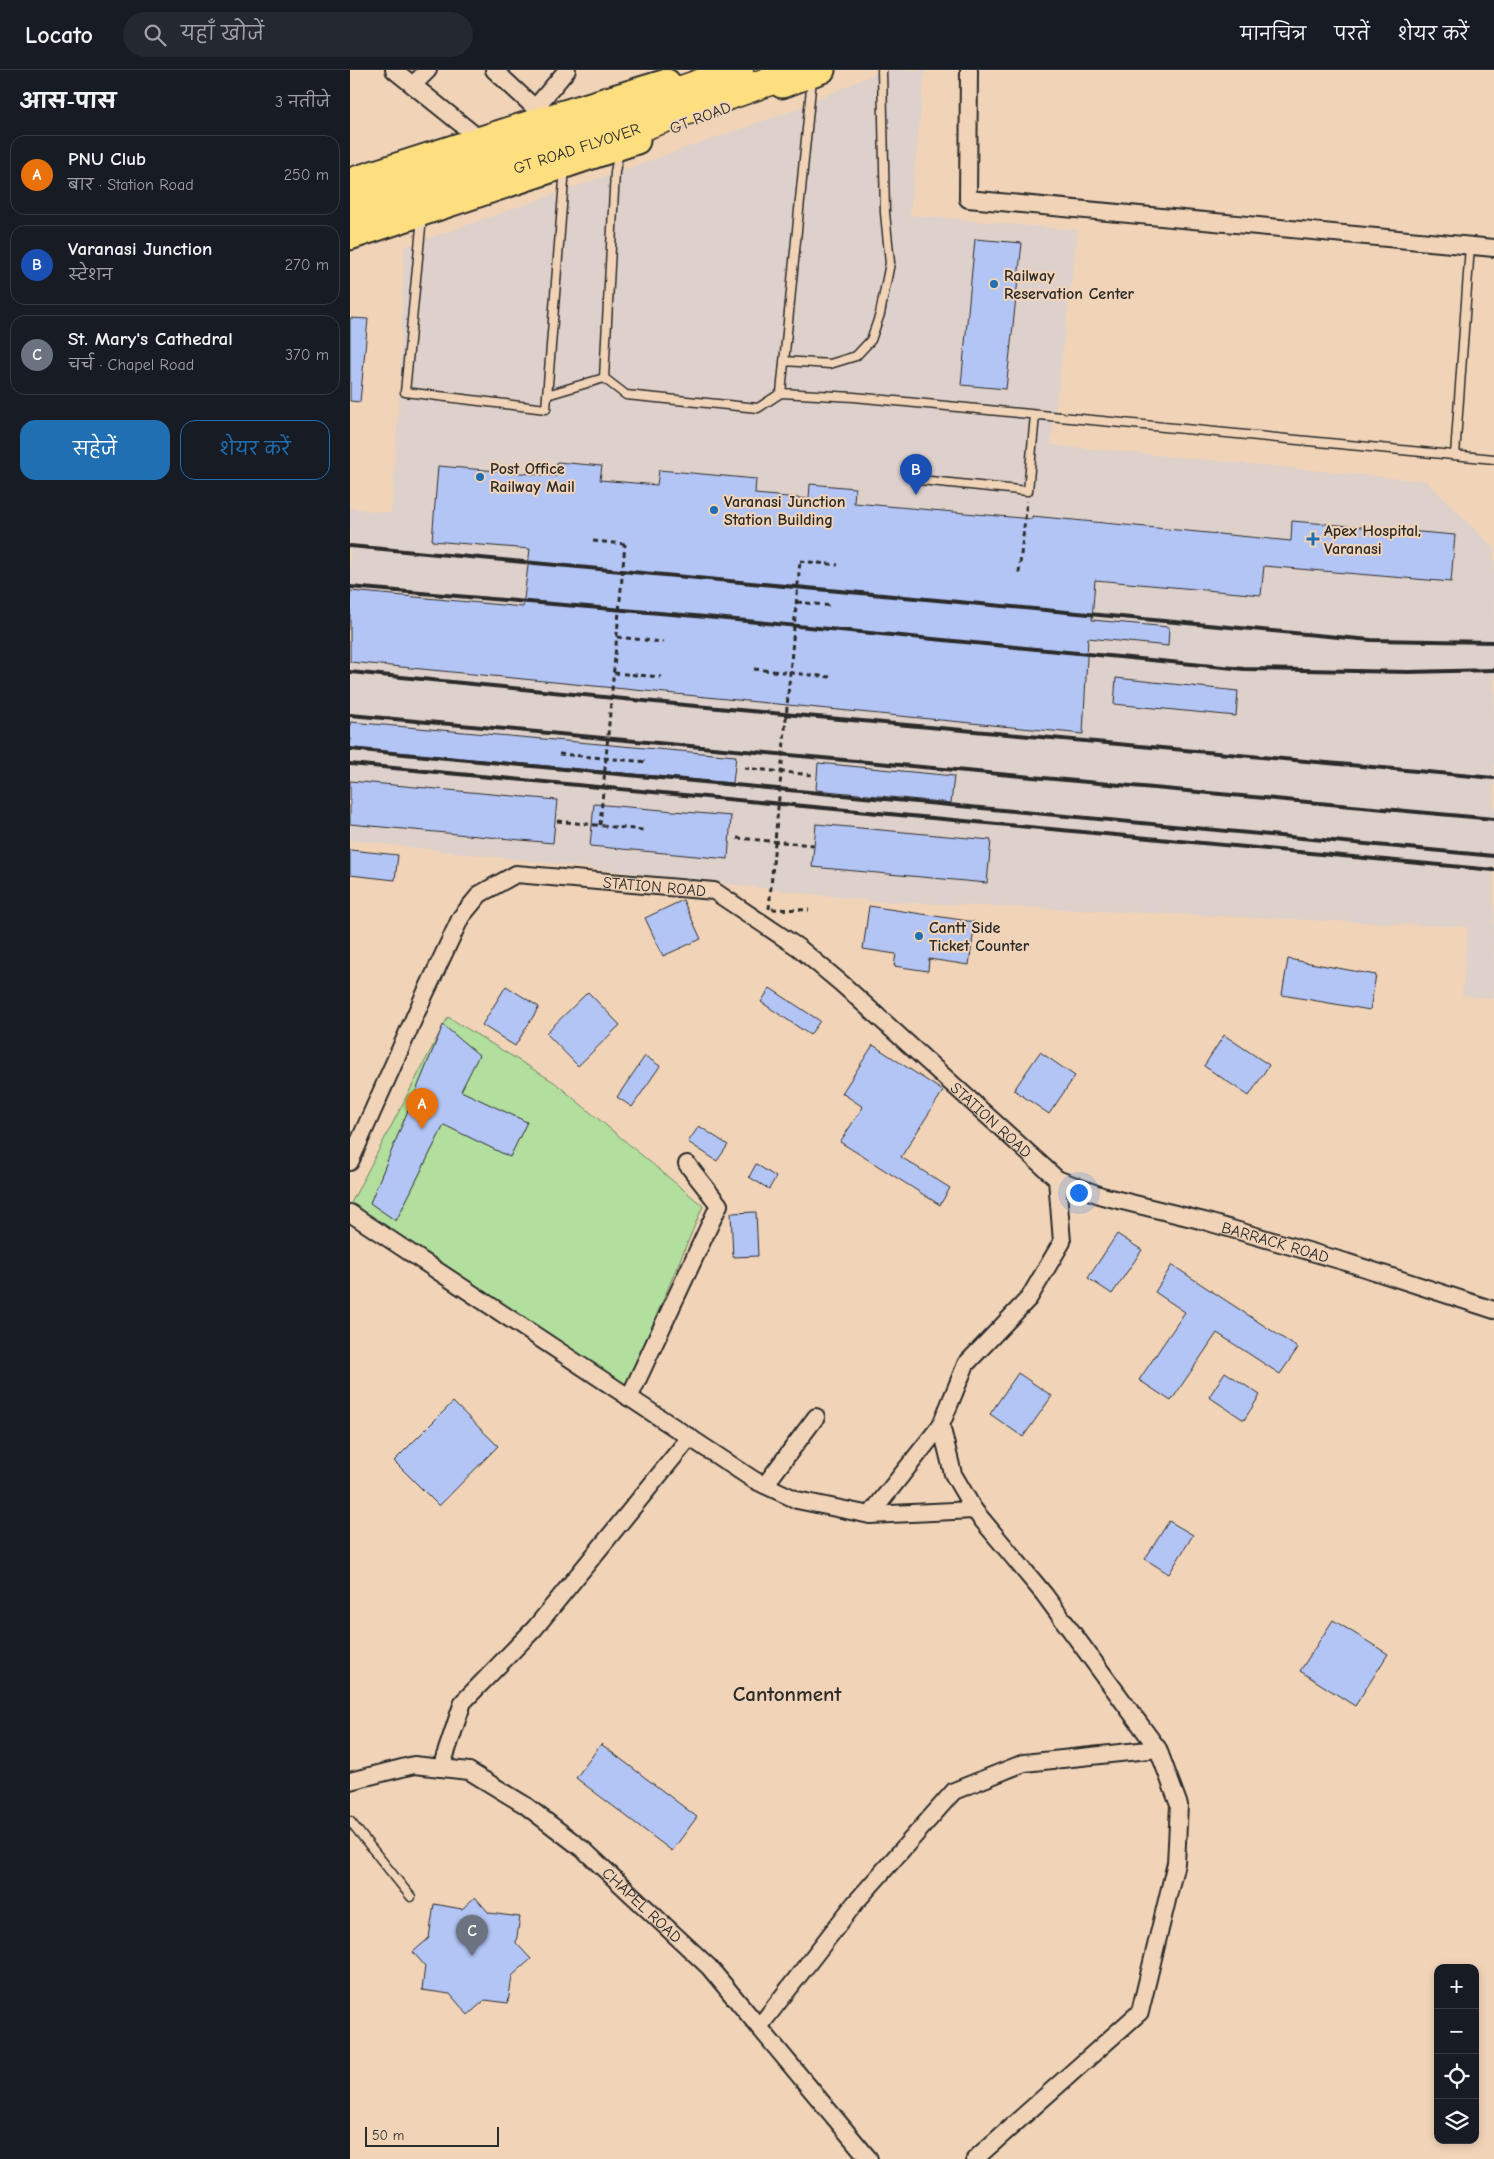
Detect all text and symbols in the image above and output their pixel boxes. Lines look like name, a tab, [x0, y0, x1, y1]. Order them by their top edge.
search box	[123, 12, 473, 57]
text: Locato	[25, 21, 93, 49]
icon: search	[141, 21, 169, 49]
text: यहाँ खोजें	[181, 23, 264, 45]
text: मानचित्र	[1240, 24, 1306, 45]
text: परतें	[1334, 24, 1370, 45]
text: शेयर करें	[1398, 24, 1469, 45]
text: आस-पास	[20, 89, 116, 113]
text: 3 नतीजे	[275, 93, 330, 111]
street label: GT ROAD	[667, 98, 734, 138]
street label: GT ROAD FLYOVER	[511, 120, 643, 178]
text: PNU Club	[68, 148, 146, 170]
text: A	[33, 166, 41, 184]
text: 250 m	[284, 166, 329, 184]
text: बार · Station Road	[68, 176, 194, 194]
text: Varanasi Junction	[68, 238, 212, 260]
text: B	[32, 256, 42, 274]
text: 270 m	[285, 256, 329, 274]
text: स्टेशन	[68, 266, 112, 284]
place label: Railway Reservation Center	[1004, 267, 1135, 303]
marker: Railway Reservation Center	[988, 278, 1000, 290]
text: St. Mary's Cathedral	[68, 328, 233, 350]
text: C	[32, 346, 42, 364]
text: 370 m	[285, 346, 329, 364]
text: चर्च · Chapel Road	[68, 356, 194, 374]
button: सहेजें	[20, 420, 170, 480]
button: शेयर करें	[180, 420, 330, 480]
pin: B	[900, 454, 932, 495]
place label: Post Office Railway Mail	[490, 460, 575, 496]
marker: Post Office Railway Mail	[474, 471, 486, 483]
place label: Varanasi Junction Station Building	[724, 493, 846, 529]
marker: Varanasi Junction Station Building	[708, 504, 720, 516]
place label: Apex Hospital, Varanasi	[1324, 522, 1421, 558]
marker: Apex Hospital, Varanasi	[1306, 532, 1320, 546]
street label: STATION ROAD	[602, 873, 707, 900]
place label: Cantt Side Ticket Counter	[929, 919, 1030, 955]
marker: Cantt Side Ticket Counter	[913, 930, 925, 942]
street label: STATION ROAD	[946, 1079, 1035, 1162]
pin: A	[406, 1088, 438, 1129]
your location	[1066, 1180, 1092, 1206]
street label: BARRACK ROAD	[1219, 1219, 1331, 1267]
district label: Cantonment	[733, 1682, 842, 1706]
street label: CHAPEL ROAD	[598, 1864, 685, 1947]
pin: C	[456, 1915, 488, 1956]
map controls	[1434, 1964, 1479, 2144]
button: +	[1434, 1964, 1479, 2009]
button: −	[1434, 2009, 1479, 2054]
button: locate	[1434, 2054, 1479, 2099]
button: layers	[1434, 2099, 1479, 2144]
scale bar	[365, 2124, 499, 2147]
text: 50 m	[372, 2127, 404, 2144]

